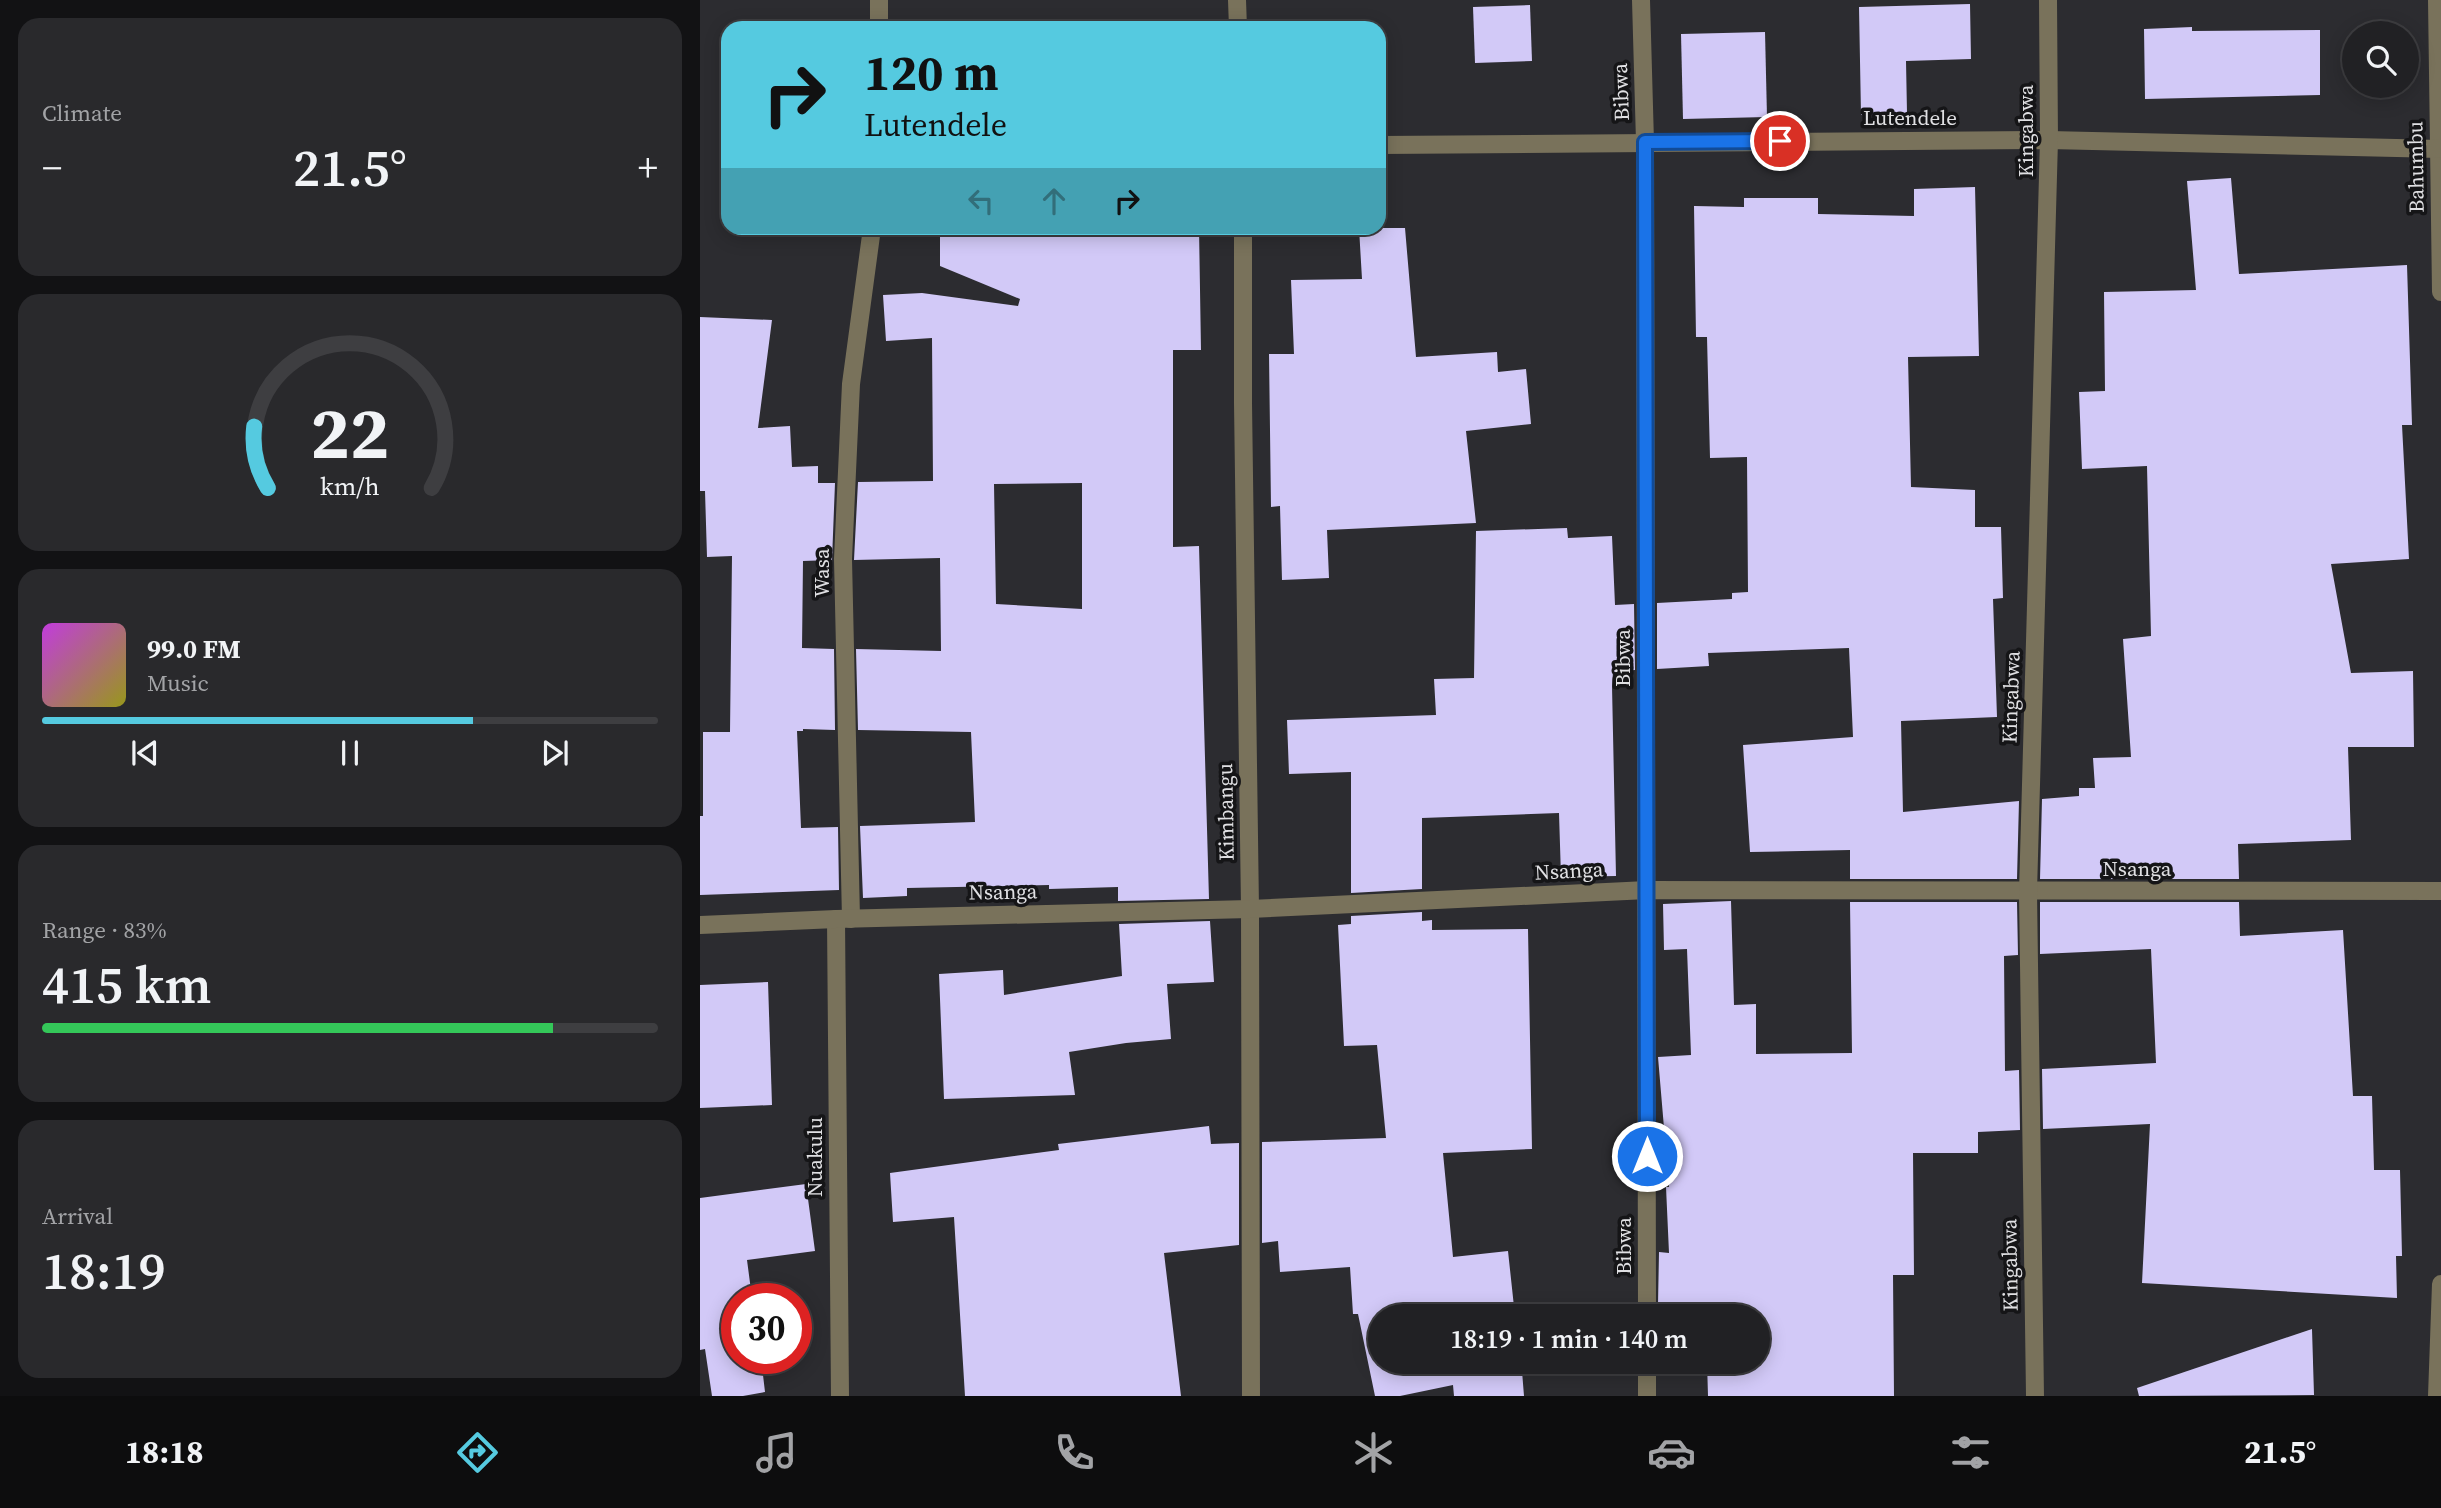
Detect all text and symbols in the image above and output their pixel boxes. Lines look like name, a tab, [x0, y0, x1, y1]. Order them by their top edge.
map controls	[2342, 21, 2419, 98]
button: search	[2342, 21, 2419, 98]
text: 120 m	[864, 39, 999, 106]
icon: right	[749, 49, 840, 140]
street label: Bibwa	[1605, 62, 1636, 121]
street label: Kingabwa	[2011, 84, 2040, 177]
text: Climate	[42, 97, 122, 129]
text: Lutendele	[864, 103, 1007, 147]
street label: Lutendele	[1863, 103, 1957, 132]
pin	[1750, 111, 1810, 171]
street label: Bahumbu	[2400, 121, 2431, 213]
icon: arrive	[1761, 122, 1799, 160]
text: 21.5°	[293, 132, 407, 203]
text: −	[42, 142, 62, 194]
text: +	[638, 142, 658, 194]
icon: left	[962, 182, 1000, 220]
icon: ahead	[1035, 182, 1073, 220]
icon: right	[1108, 182, 1146, 220]
text: 22	[311, 384, 389, 483]
text: km/h	[320, 469, 380, 503]
street label: Wasa	[807, 548, 836, 598]
street label: Bibwa	[1608, 629, 1637, 687]
text: 99.0 FM	[147, 631, 241, 667]
street label: Kingabwa	[1994, 650, 2027, 744]
text: Music	[147, 667, 209, 699]
icon: previous	[126, 734, 164, 772]
icon: pause	[331, 734, 369, 772]
icon: next	[536, 734, 574, 772]
street label: Kimbangu	[1210, 763, 1241, 861]
street label: Nsanga	[1534, 854, 1604, 887]
street label: Nsanga	[2103, 854, 2172, 883]
street label: Nsanga	[968, 876, 1038, 907]
text: Range · 83%	[42, 914, 167, 946]
text: 415 km	[42, 949, 211, 1020]
street label: Nuakulu	[800, 1117, 829, 1197]
position arrow	[1610, 1119, 1684, 1193]
text: Arrival	[42, 1200, 113, 1232]
street label: Bibwa	[1609, 1217, 1638, 1275]
street label: Kingabwa	[1994, 1218, 2025, 1312]
text: 18:19	[42, 1235, 166, 1306]
speed limit sign: 30	[721, 1283, 812, 1374]
text: 18:19 · 1 min · 140 m	[1450, 1321, 1688, 1357]
icon: directions	[453, 1428, 502, 1477]
icon: music	[752, 1428, 801, 1477]
icon: phone	[1050, 1428, 1099, 1477]
icon: climate	[1349, 1428, 1398, 1477]
icon: car	[1647, 1428, 1696, 1477]
icon: filters	[1946, 1428, 1995, 1477]
text: 18:18	[125, 1430, 204, 1474]
text: 21.5°	[2244, 1430, 2316, 1474]

